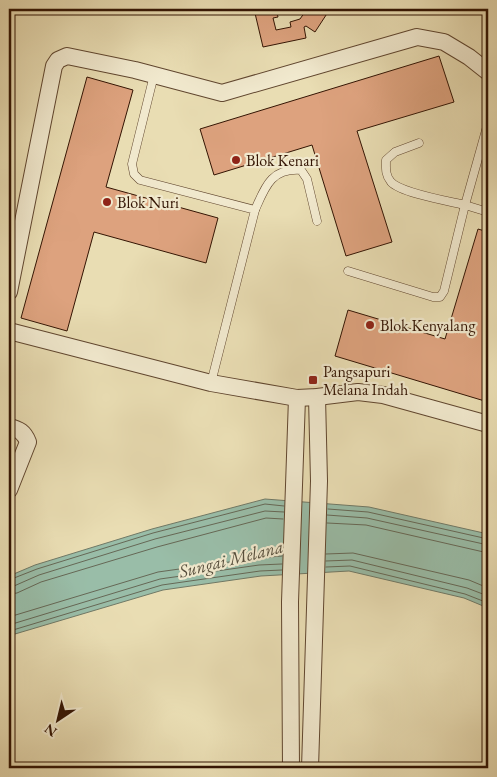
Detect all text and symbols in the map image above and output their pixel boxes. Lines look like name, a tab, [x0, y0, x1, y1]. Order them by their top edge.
place label: Blok Kenari	[246, 150, 319, 171]
marker: Blok Kenari	[230, 154, 242, 166]
place label: Blok Nuri	[117, 192, 179, 213]
marker: Blok Nuri	[101, 196, 113, 208]
place label: Blok Kenyalang	[380, 315, 476, 336]
marker: Blok Kenyalang	[364, 319, 376, 331]
place label: Pangsapuri Melana Indah	[323, 361, 408, 400]
marker: Pangsapuri Melana Indah	[307, 374, 319, 386]
water label: Sungai Melana	[175, 534, 286, 584]
north arrow	[32, 694, 82, 744]
text: N	[40, 720, 60, 741]

